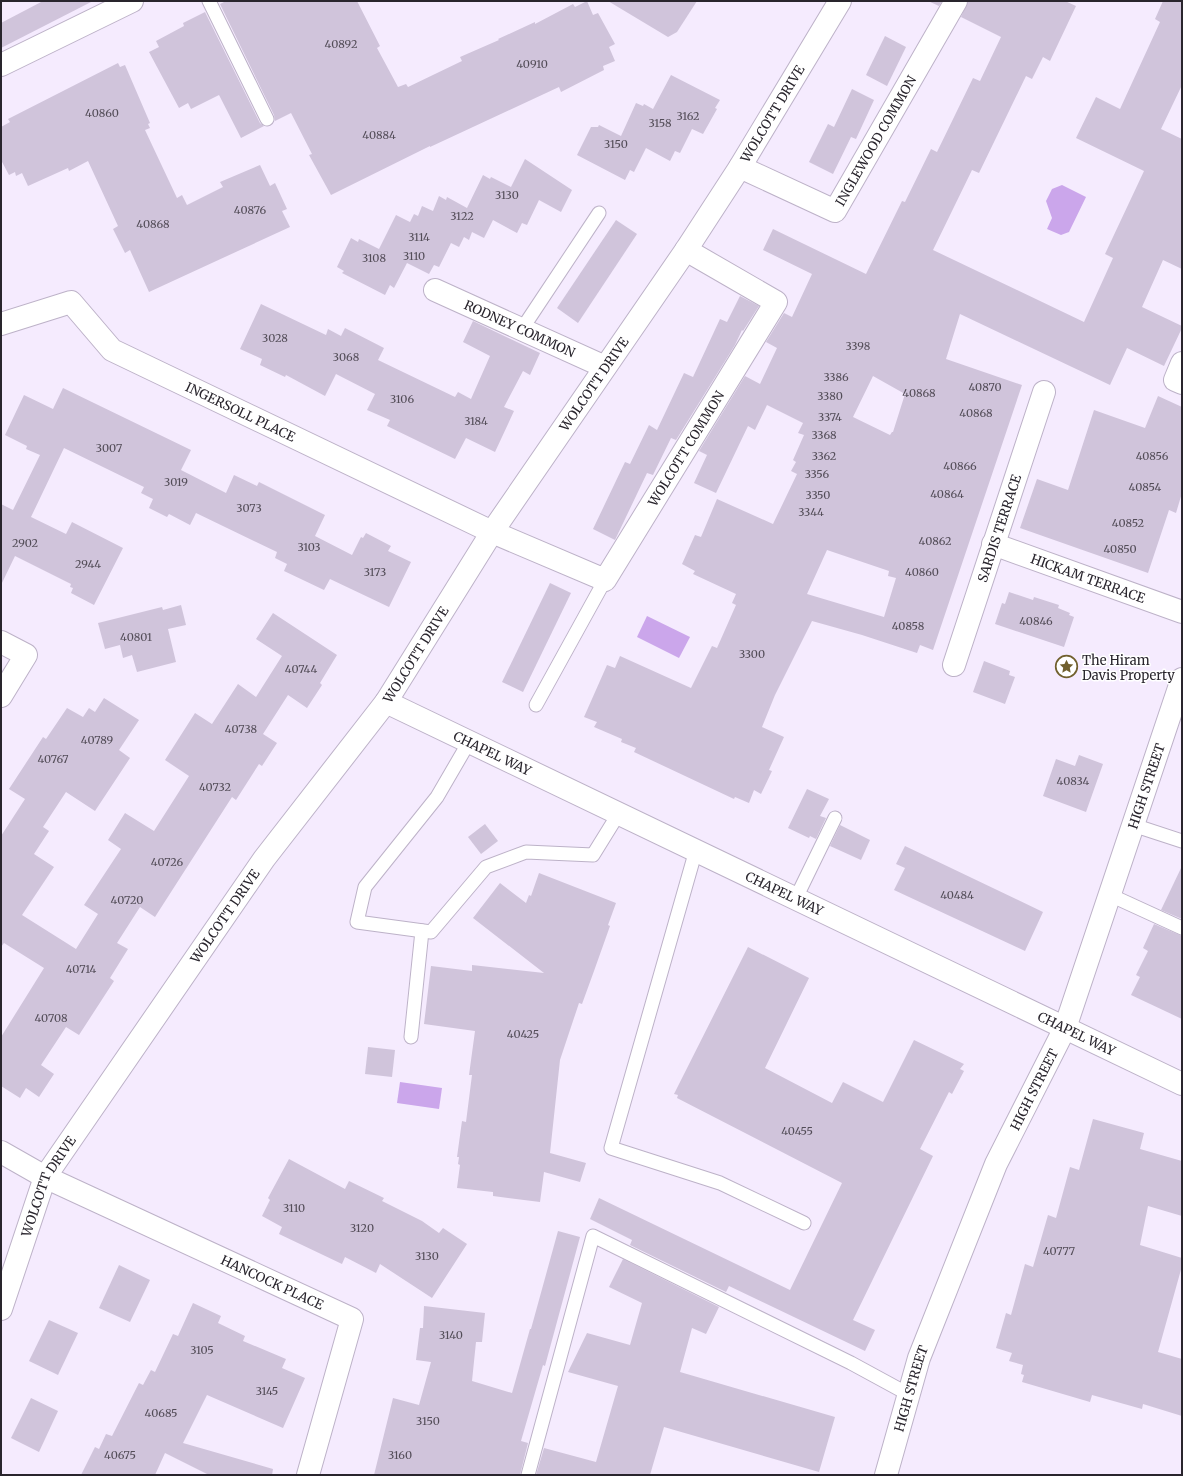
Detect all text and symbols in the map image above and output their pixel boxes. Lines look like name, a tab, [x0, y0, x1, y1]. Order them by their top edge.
house number: 40892	[325, 37, 357, 51]
house number: 40910	[516, 57, 548, 71]
street label: WOLCOTT DRIVE	[736, 62, 809, 166]
street label: INGLEWOOD COMMON	[832, 72, 920, 209]
house number: 40860	[85, 106, 119, 120]
house number: 3162	[676, 109, 700, 123]
house number: 3158	[648, 116, 672, 130]
house number: 40884	[362, 128, 396, 142]
house number: 3150	[604, 137, 628, 151]
house number: 3130	[495, 188, 519, 202]
house number: 40876	[234, 203, 266, 217]
house number: 3122	[450, 209, 474, 223]
house number: 40868	[136, 217, 170, 231]
house number: 3114	[408, 230, 430, 244]
house number: 3110	[403, 249, 425, 263]
house number: 3108	[362, 251, 386, 265]
street label: RODNEY COMMON	[461, 296, 578, 361]
house number: 3028	[262, 331, 288, 345]
street label: WOLCOTT DRIVE	[555, 333, 633, 435]
house number: 3398	[846, 339, 871, 353]
house number: 3068	[333, 350, 360, 364]
house number: 3386	[823, 370, 849, 384]
street label: INGERSOLL PLACE	[183, 378, 299, 446]
house number: 40870	[968, 380, 1002, 394]
house number: 40868	[902, 386, 936, 400]
street label: WOLCOTT COMMON	[644, 388, 728, 510]
house number: 3380	[817, 389, 843, 403]
house number: 3106	[390, 392, 414, 406]
house number: 40868	[959, 406, 993, 420]
house number: 3374	[818, 410, 842, 424]
house number: 3184	[464, 414, 488, 428]
house number: 3368	[811, 428, 837, 442]
house number: 3007	[96, 441, 122, 455]
house number: 3362	[812, 449, 836, 463]
house number: 40856	[1136, 449, 1169, 463]
house number: 40866	[943, 459, 977, 473]
house number: 3356	[805, 467, 830, 481]
street label: SARDIS TERRACE	[974, 472, 1025, 584]
house number: 3019	[164, 475, 188, 489]
house number: 40854	[1129, 480, 1162, 494]
house number: 40864	[930, 487, 964, 501]
house number: 3350	[806, 488, 830, 502]
house number: 3073	[236, 501, 262, 515]
house number: 3344	[798, 505, 824, 519]
house number: 40852	[1112, 516, 1144, 530]
house number: 40862	[919, 534, 951, 548]
house number: 2902	[12, 536, 38, 550]
house number: 3103	[297, 540, 321, 554]
house number: 40850	[1103, 542, 1137, 556]
street label: HICKAM TERRACE	[1028, 550, 1148, 607]
house number: 2944	[75, 557, 101, 571]
house number: 3173	[364, 565, 386, 579]
house number: 40860	[905, 565, 939, 579]
street label: WOLCOTT DRIVE	[379, 603, 453, 707]
house number: 40846	[1019, 614, 1053, 628]
house number: 40858	[892, 619, 925, 633]
house number: 40801	[120, 630, 152, 644]
house number: 3300	[739, 647, 765, 661]
place label: The Hiram Davis Property	[1082, 652, 1175, 684]
place icon: The Hiram Davis Property	[1053, 654, 1079, 680]
house number: 40744	[285, 662, 317, 676]
house number: 40738	[225, 722, 258, 736]
street label: CHAPEL WAY	[450, 728, 534, 780]
house number: 40789	[81, 733, 114, 747]
street label: HIGH STREET	[1124, 741, 1169, 831]
house number: 40767	[37, 752, 69, 766]
house number: 40834	[1057, 774, 1090, 788]
house number: 40732	[199, 780, 231, 794]
house number: 40726	[151, 855, 184, 869]
street label: WOLCOTT DRIVE	[186, 865, 264, 967]
street label: CHAPEL WAY	[743, 868, 827, 920]
house number: 40484	[940, 888, 974, 902]
house number: 40720	[111, 893, 143, 907]
house number: 40714	[66, 962, 97, 976]
street label: CHAPEL WAY	[1035, 1008, 1119, 1060]
house number: 40708	[34, 1011, 68, 1025]
house number: 40425	[507, 1027, 539, 1041]
street label: HIGH STREET	[1007, 1046, 1062, 1133]
house number: 40455	[781, 1124, 813, 1138]
street label: WOLCOTT DRIVE	[17, 1132, 80, 1240]
house number: 3110	[283, 1201, 305, 1215]
house number: 3120	[350, 1221, 374, 1235]
house number: 40777	[1043, 1244, 1075, 1258]
house number: 3130	[415, 1249, 439, 1263]
street label: HANCOCK PLACE	[218, 1251, 327, 1314]
house number: 3140	[439, 1328, 463, 1342]
house number: 3105	[190, 1343, 214, 1357]
street label: HIGH STREET	[891, 1343, 932, 1434]
house number: 3145	[256, 1384, 278, 1398]
house number: 40685	[145, 1406, 177, 1420]
house number: 3150	[416, 1414, 440, 1428]
house number: 40675	[104, 1448, 136, 1462]
house number: 3160	[388, 1448, 412, 1462]

